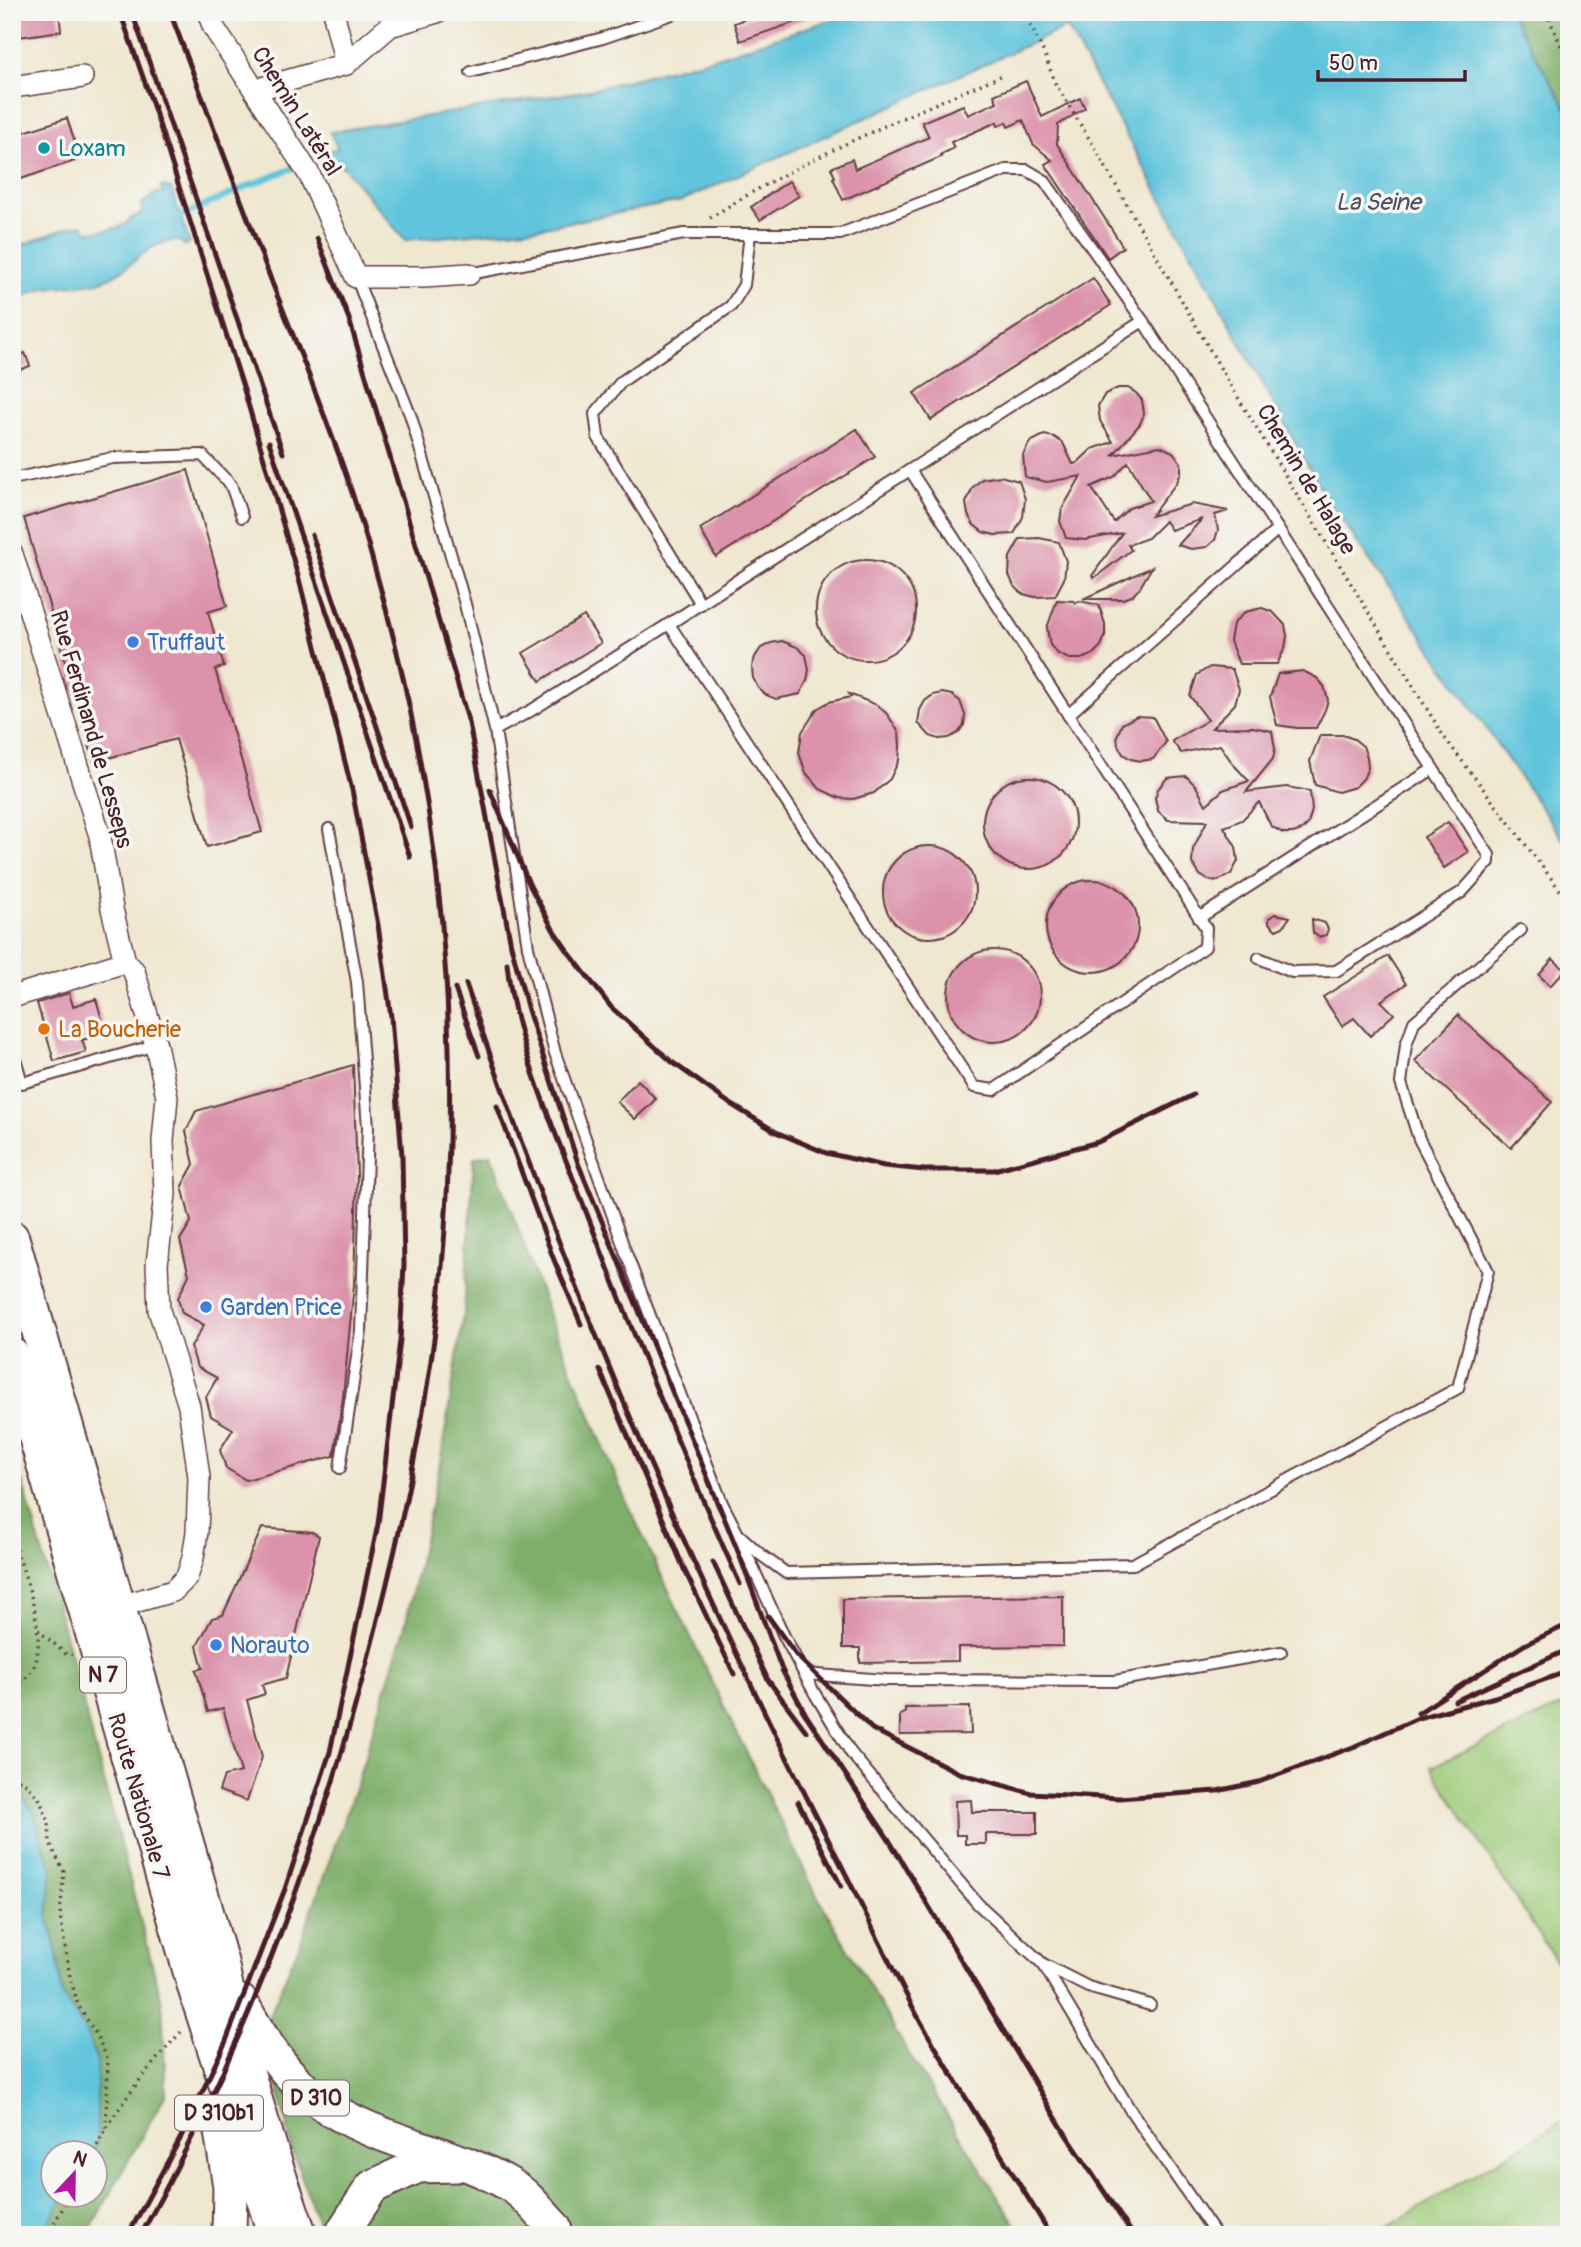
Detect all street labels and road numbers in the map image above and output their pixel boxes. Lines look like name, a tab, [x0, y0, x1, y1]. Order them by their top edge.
street label: Chemin Latéral	[245, 41, 348, 181]
street label: Chemin de Halage	[1250, 399, 1363, 560]
street label: Rue Ferdinand de Lesseps	[44, 607, 139, 851]
road number: N 7	[80, 1658, 126, 1692]
street label: Route Nationale 7	[101, 1710, 176, 1883]
road number: D 310	[283, 2080, 349, 2116]
road number: D 310b1	[175, 2096, 263, 2130]

